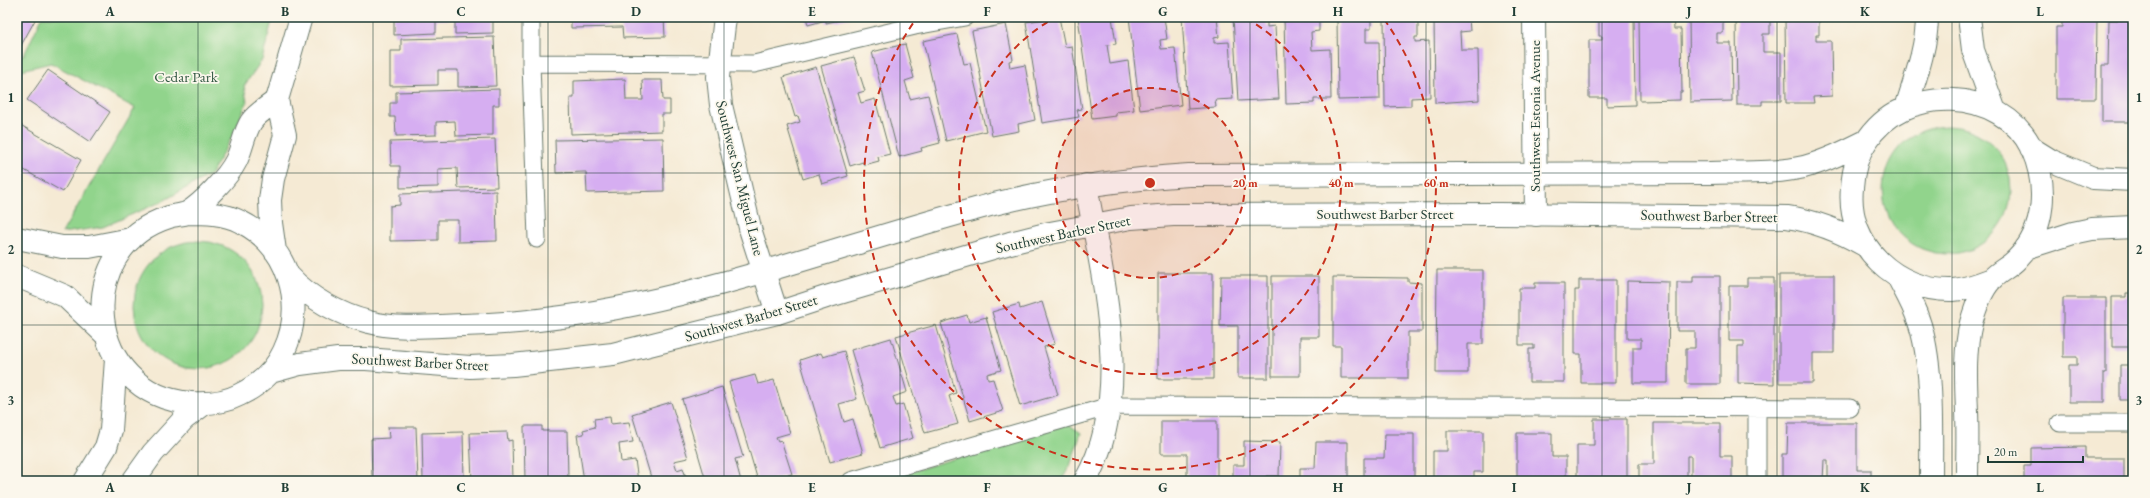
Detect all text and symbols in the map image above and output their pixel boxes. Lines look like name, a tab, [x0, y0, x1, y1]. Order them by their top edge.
text: A	[104, 3, 115, 20]
text: B	[281, 3, 289, 20]
text: C	[456, 3, 466, 20]
text: D	[631, 3, 641, 20]
text: E	[808, 3, 816, 20]
text: F	[983, 3, 991, 20]
text: G	[1158, 3, 1168, 20]
text: H	[1333, 3, 1344, 20]
text: I	[1512, 3, 1517, 20]
text: J	[1685, 3, 1692, 20]
text: K	[1860, 3, 1871, 20]
text: L	[2036, 3, 2044, 20]
street label: Southwest Estonia Avenue	[1525, 40, 1544, 192]
park label: Cedar Park	[154, 67, 219, 86]
text: 1	[8, 89, 15, 106]
text: 1	[2136, 89, 2143, 106]
street label: Southwest San Miguel Lane	[712, 98, 769, 258]
text: 20 m	[1232, 175, 1258, 191]
text: 40 m	[1328, 175, 1354, 191]
text: 60 m	[1423, 175, 1449, 191]
centre of rings	[1143, 176, 1157, 190]
street label: Southwest Barber Street	[1316, 204, 1454, 223]
street label: Southwest Barber Street	[1640, 205, 1778, 226]
street label: Southwest Barber Street	[994, 210, 1132, 257]
text: 2	[8, 241, 15, 258]
text: 2	[2136, 241, 2143, 258]
street label: Southwest Barber Street	[682, 289, 820, 346]
street label: Southwest Barber Street	[351, 348, 489, 375]
text: 3	[8, 392, 15, 409]
text: 3	[2136, 392, 2143, 409]
scale bar	[1988, 438, 2083, 464]
text: 20 m	[1994, 444, 2018, 460]
text: A	[104, 479, 115, 496]
text: B	[281, 479, 289, 496]
text: C	[456, 479, 466, 496]
text: D	[631, 479, 641, 496]
text: E	[808, 479, 816, 496]
text: F	[983, 479, 991, 496]
text: G	[1158, 479, 1168, 496]
text: H	[1333, 479, 1344, 496]
text: I	[1512, 479, 1517, 496]
text: J	[1685, 479, 1692, 496]
text: K	[1860, 479, 1871, 496]
text: L	[2036, 479, 2044, 496]

